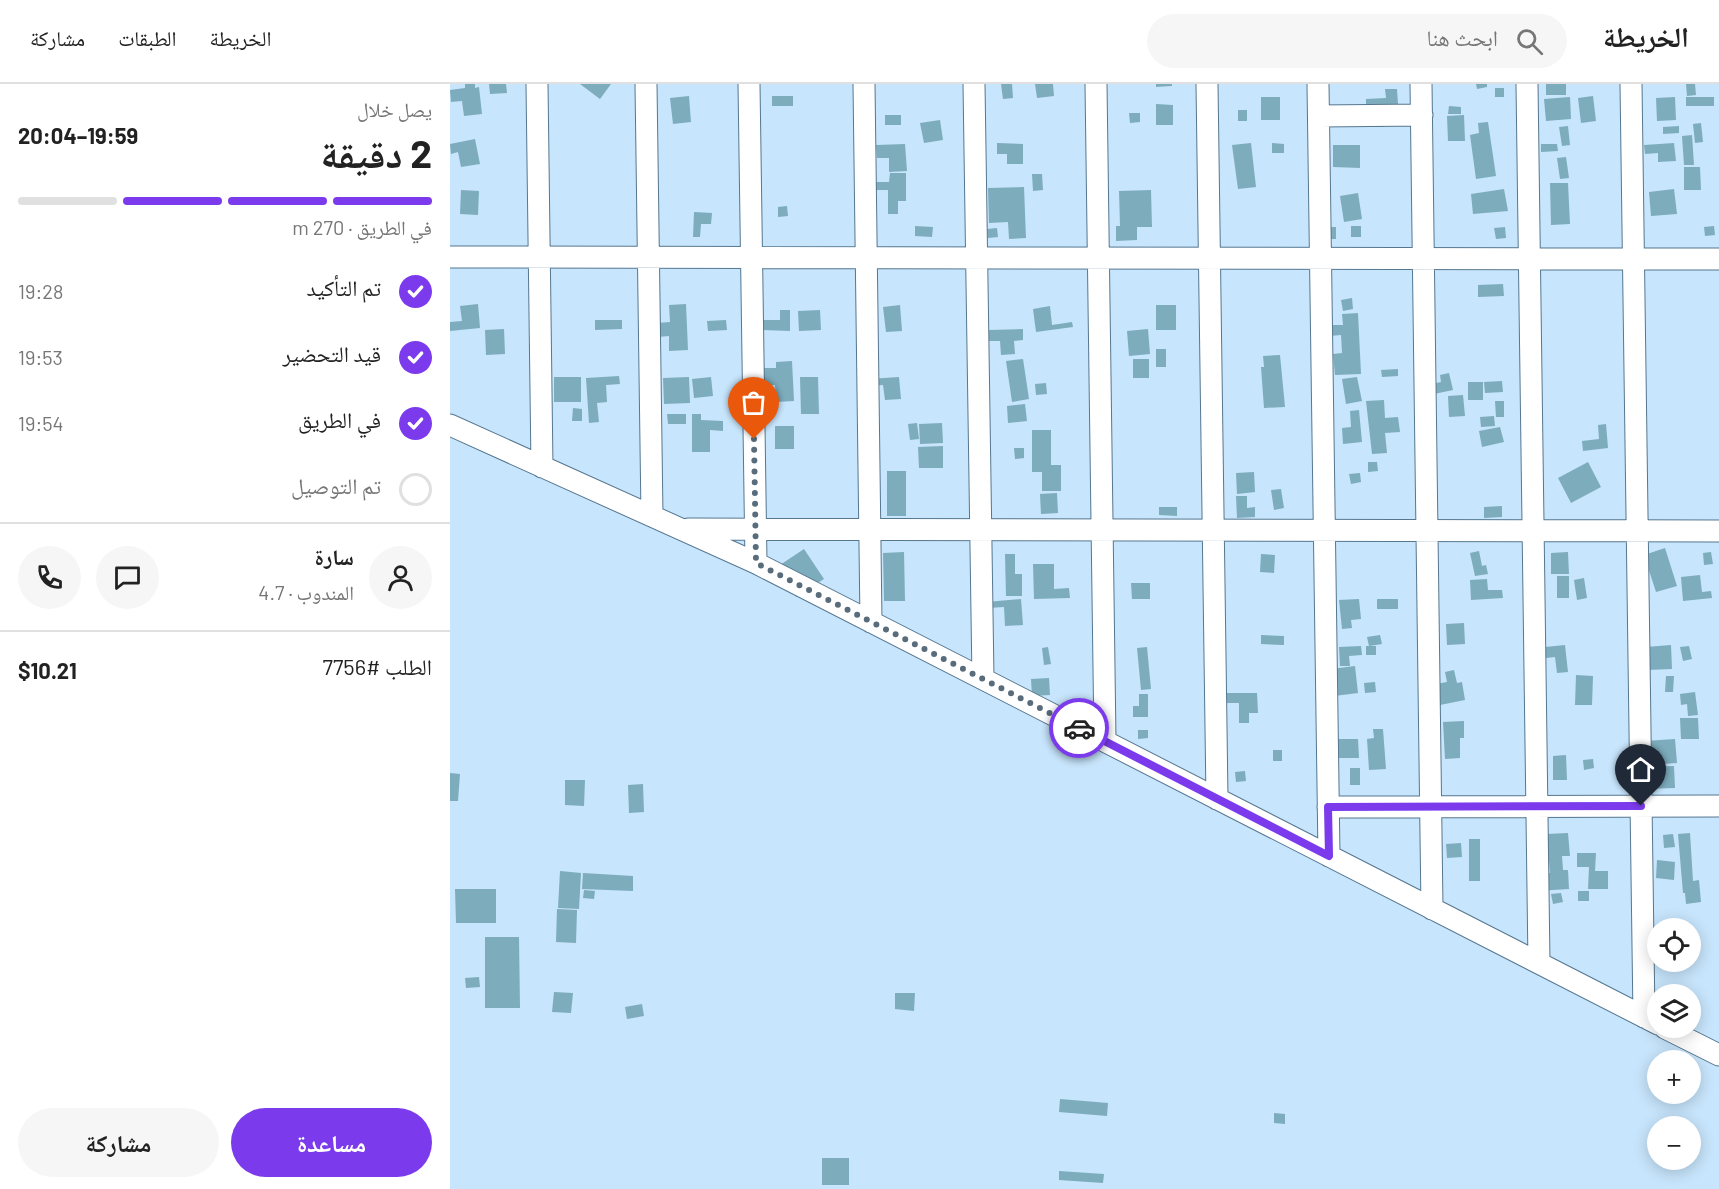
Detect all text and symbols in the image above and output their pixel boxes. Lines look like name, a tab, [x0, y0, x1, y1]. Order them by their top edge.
search box	[1147, 14, 1567, 68]
text: الخريطة	[1603, 19, 1689, 53]
text: ابحث هنا	[1427, 24, 1498, 50]
text: مشاركة	[30, 25, 85, 50]
text: الطبقات	[118, 25, 177, 50]
text: الخريطة	[210, 25, 271, 50]
icon: search	[1513, 25, 1546, 58]
text: يصل خلال	[357, 97, 432, 121]
text: 19:59–20:04	[18, 122, 138, 148]
text: 2 دقيقة	[320, 129, 432, 176]
text: في الطريق · 270 m	[292, 215, 432, 239]
text: تم التأكيد	[307, 274, 381, 300]
icon: check	[399, 275, 432, 308]
text: 19:28	[18, 279, 63, 303]
text: قيد التحضير	[283, 340, 381, 366]
icon: check	[399, 341, 432, 374]
text: 19:53	[18, 345, 63, 369]
pin	[728, 377, 779, 439]
icon: bag	[737, 386, 770, 419]
text: في الطريق	[298, 406, 381, 432]
icon: check	[399, 407, 432, 440]
text: 19:54	[18, 411, 64, 435]
text: تم التوصيل	[291, 472, 381, 498]
text: سارة	[315, 543, 354, 569]
button: phone	[18, 546, 81, 609]
button: chat	[96, 546, 159, 609]
button: person	[369, 546, 432, 609]
text: المندوب · 4.7	[258, 580, 354, 604]
text: الطلب #7756	[323, 653, 432, 679]
text: $10.21	[18, 657, 77, 683]
courier	[1049, 698, 1109, 758]
icon: car	[1063, 712, 1096, 745]
pin	[1615, 744, 1666, 806]
icon: home	[1624, 753, 1657, 786]
map controls	[1647, 918, 1701, 1170]
button: locate	[1647, 918, 1701, 972]
button: layers	[1647, 984, 1701, 1038]
button: +	[1647, 1050, 1701, 1104]
button: مشاركة	[18, 1108, 219, 1177]
button: مساعدة	[231, 1108, 432, 1177]
button: −	[1647, 1116, 1701, 1170]

